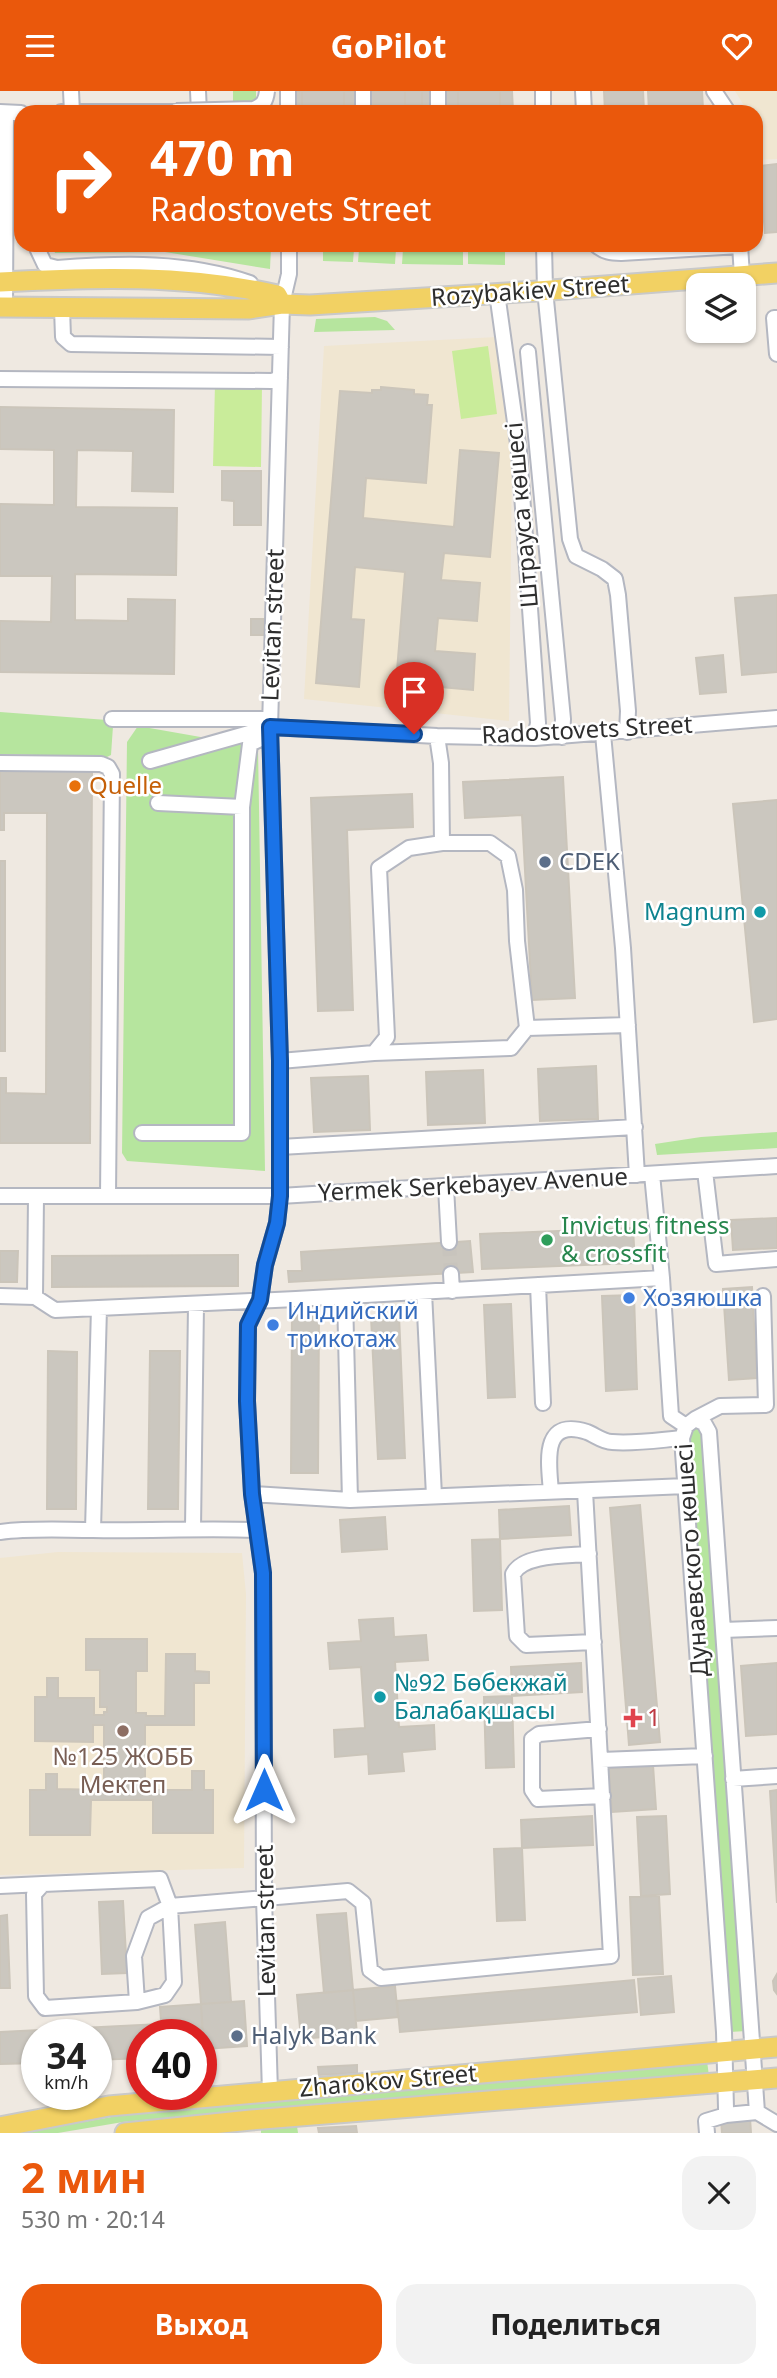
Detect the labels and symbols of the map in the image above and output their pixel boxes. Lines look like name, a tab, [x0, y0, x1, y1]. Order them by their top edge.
street label: Rozybakiev Street	[430, 266, 630, 313]
street label: Штрауса көшесі	[496, 421, 545, 609]
street label: Levitan street	[252, 548, 291, 702]
pin	[384, 662, 444, 734]
street label: Radostovets Street	[481, 706, 693, 751]
place label: Quelle	[89, 768, 162, 801]
marker: Quelle	[67, 778, 83, 794]
place label: CDEK	[559, 844, 620, 877]
marker: CDEK	[537, 854, 553, 870]
place label: Magnum	[644, 894, 746, 927]
marker: Magnum	[752, 904, 768, 920]
street label: Yermek Serkebayev Avenue	[317, 1159, 629, 1208]
place label: Invictus fitness & crossfit	[561, 1208, 730, 1269]
marker: Invictus fitness & crossfit	[539, 1232, 555, 1248]
place label: Хозяюшка	[643, 1280, 763, 1313]
marker: Хозяюшка	[621, 1290, 637, 1306]
place label: Индийский трикотаж	[287, 1293, 419, 1354]
marker: Индийский трикотаж	[265, 1317, 281, 1333]
street label: Дунаевского көшесі	[666, 1442, 715, 1678]
place label: №92 Бөбекжай Балабақшасы	[394, 1665, 568, 1726]
marker: №92 Бөбекжай Балабақшасы	[372, 1689, 388, 1705]
place label: 1	[647, 1700, 661, 1733]
marker: 1	[625, 1710, 641, 1726]
marker: №125 ЖОББ Мектеп	[115, 1723, 131, 1739]
place label: №125 ЖОББ Мектеп	[53, 1739, 193, 1800]
position arrow	[227, 1753, 301, 1827]
street label: Levitan street	[247, 1844, 282, 1998]
place label: Halyk Bank	[251, 2018, 377, 2051]
speed limit sign: 40	[126, 2019, 217, 2110]
marker: Halyk Bank	[229, 2028, 245, 2044]
street label: Zharokov Street	[298, 2055, 478, 2104]

